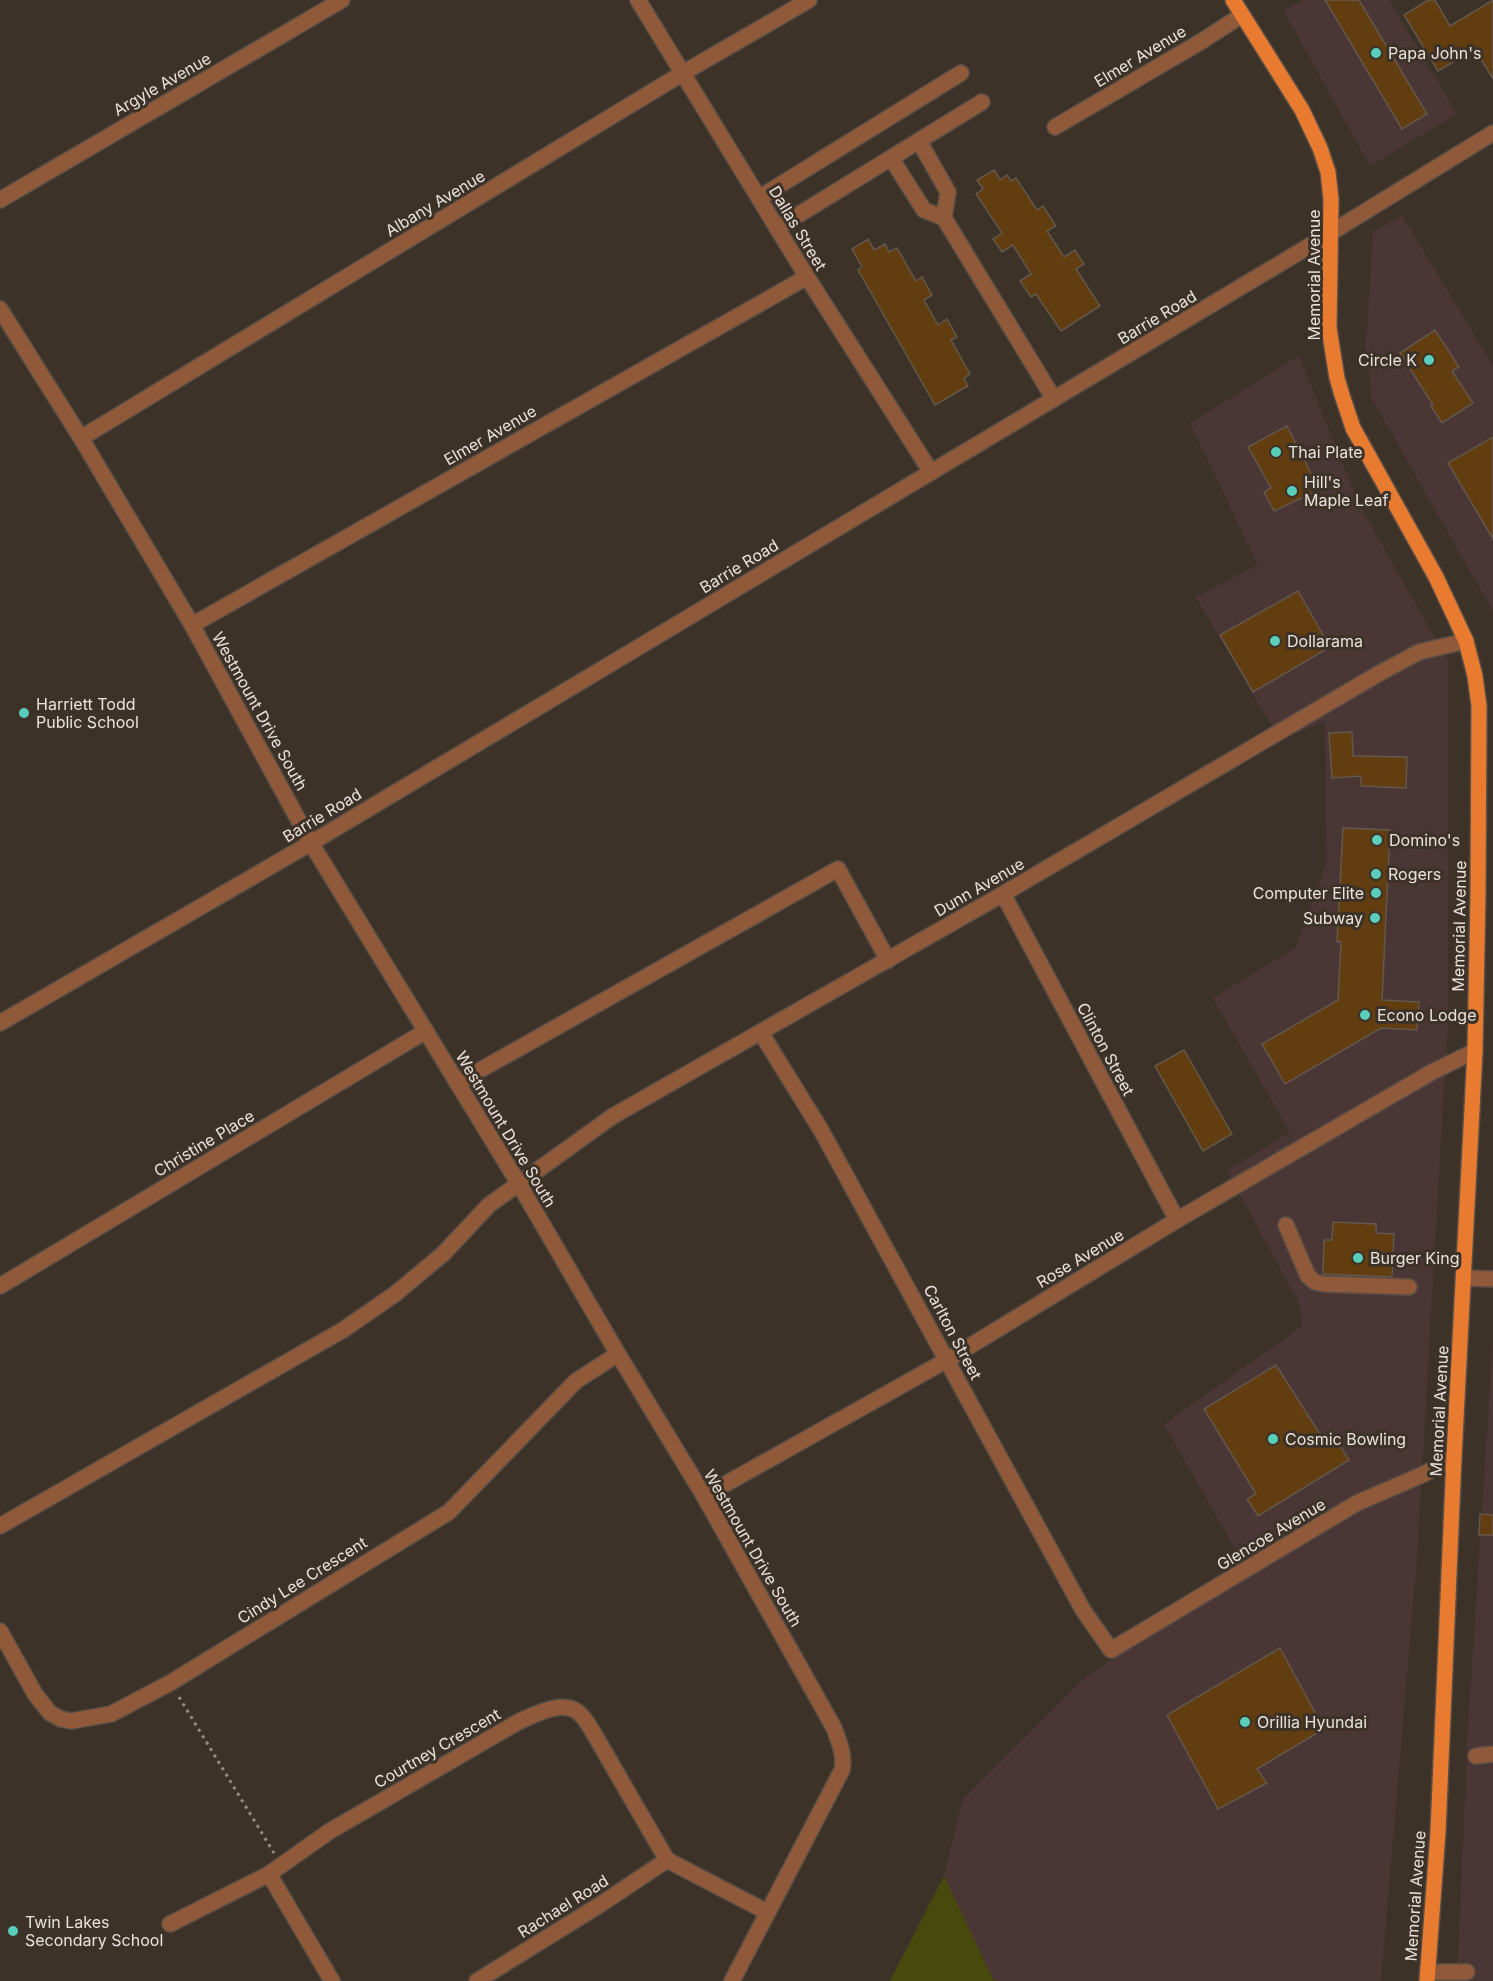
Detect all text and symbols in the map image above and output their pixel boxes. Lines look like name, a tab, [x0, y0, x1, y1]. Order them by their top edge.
street label: Elmer Avenue	[1090, 21, 1190, 91]
place label: Papa John's	[1388, 43, 1482, 63]
marker: Papa John's	[1369, 46, 1383, 60]
street label: Argyle Avenue	[110, 48, 214, 120]
street label: Albany Avenue	[382, 165, 488, 241]
street label: Dallas Street	[765, 182, 831, 274]
street label: Memorial Avenue	[1304, 209, 1324, 341]
street label: Barrie Road	[1114, 286, 1200, 348]
place label: Circle K	[1358, 350, 1417, 370]
marker: Circle K	[1422, 353, 1436, 367]
street label: Elmer Avenue	[440, 400, 540, 470]
place label: Thai Plate	[1288, 442, 1363, 462]
marker: Thai Plate	[1269, 445, 1283, 459]
place label: Hill's Maple Leaf	[1304, 472, 1388, 510]
marker: Hill's Maple Leaf	[1285, 484, 1299, 498]
street label: Barrie Road	[696, 535, 782, 597]
street label: Westmount Drive South	[208, 628, 312, 794]
place label: Dollarama	[1287, 631, 1363, 651]
marker: Dollarama	[1268, 634, 1282, 648]
place label: Harriett Todd Public School	[36, 694, 139, 732]
marker: Harriett Todd Public School	[17, 706, 31, 720]
street label: Barrie Road	[279, 784, 365, 846]
place label: Domino's	[1389, 830, 1460, 850]
marker: Domino's	[1370, 833, 1384, 847]
street label: Dunn Avenue	[930, 853, 1028, 921]
street label: Memorial Avenue	[1448, 860, 1470, 992]
place label: Rogers	[1388, 864, 1441, 884]
marker: Rogers	[1369, 867, 1383, 881]
place label: Computer Elite	[1253, 883, 1364, 903]
marker: Computer Elite	[1369, 886, 1383, 900]
place label: Subway	[1303, 908, 1363, 928]
marker: Subway	[1368, 911, 1382, 925]
street label: Clinton Street	[1073, 999, 1139, 1099]
place label: Econo Lodge	[1377, 1005, 1476, 1025]
marker: Econo Lodge	[1358, 1008, 1372, 1022]
street label: Westmount Drive South	[451, 1047, 561, 1211]
street label: Christine Place	[150, 1105, 258, 1181]
street label: Rose Avenue	[1033, 1224, 1127, 1292]
place label: Burger King	[1370, 1248, 1460, 1268]
marker: Burger King	[1351, 1251, 1365, 1265]
street label: Carlton Street	[920, 1281, 986, 1383]
street label: Memorial Avenue	[1426, 1345, 1452, 1477]
place label: Cosmic Bowling	[1285, 1429, 1406, 1449]
marker: Cosmic Bowling	[1266, 1432, 1280, 1446]
street label: Westmount Drive South	[700, 1466, 806, 1630]
street label: Glencoe Avenue	[1213, 1494, 1329, 1574]
street label: Cindy Lee Crescent	[234, 1532, 370, 1628]
street label: Courtney Crescent	[370, 1704, 504, 1792]
place label: Orillia Hyundai	[1257, 1712, 1367, 1732]
marker: Orillia Hyundai	[1238, 1715, 1252, 1729]
street label: Memorial Avenue	[1400, 1830, 1430, 1962]
street label: Rachael Road	[514, 1870, 612, 1942]
place label: Twin Lakes Secondary School	[25, 1912, 163, 1950]
marker: Twin Lakes Secondary School	[6, 1924, 20, 1938]

